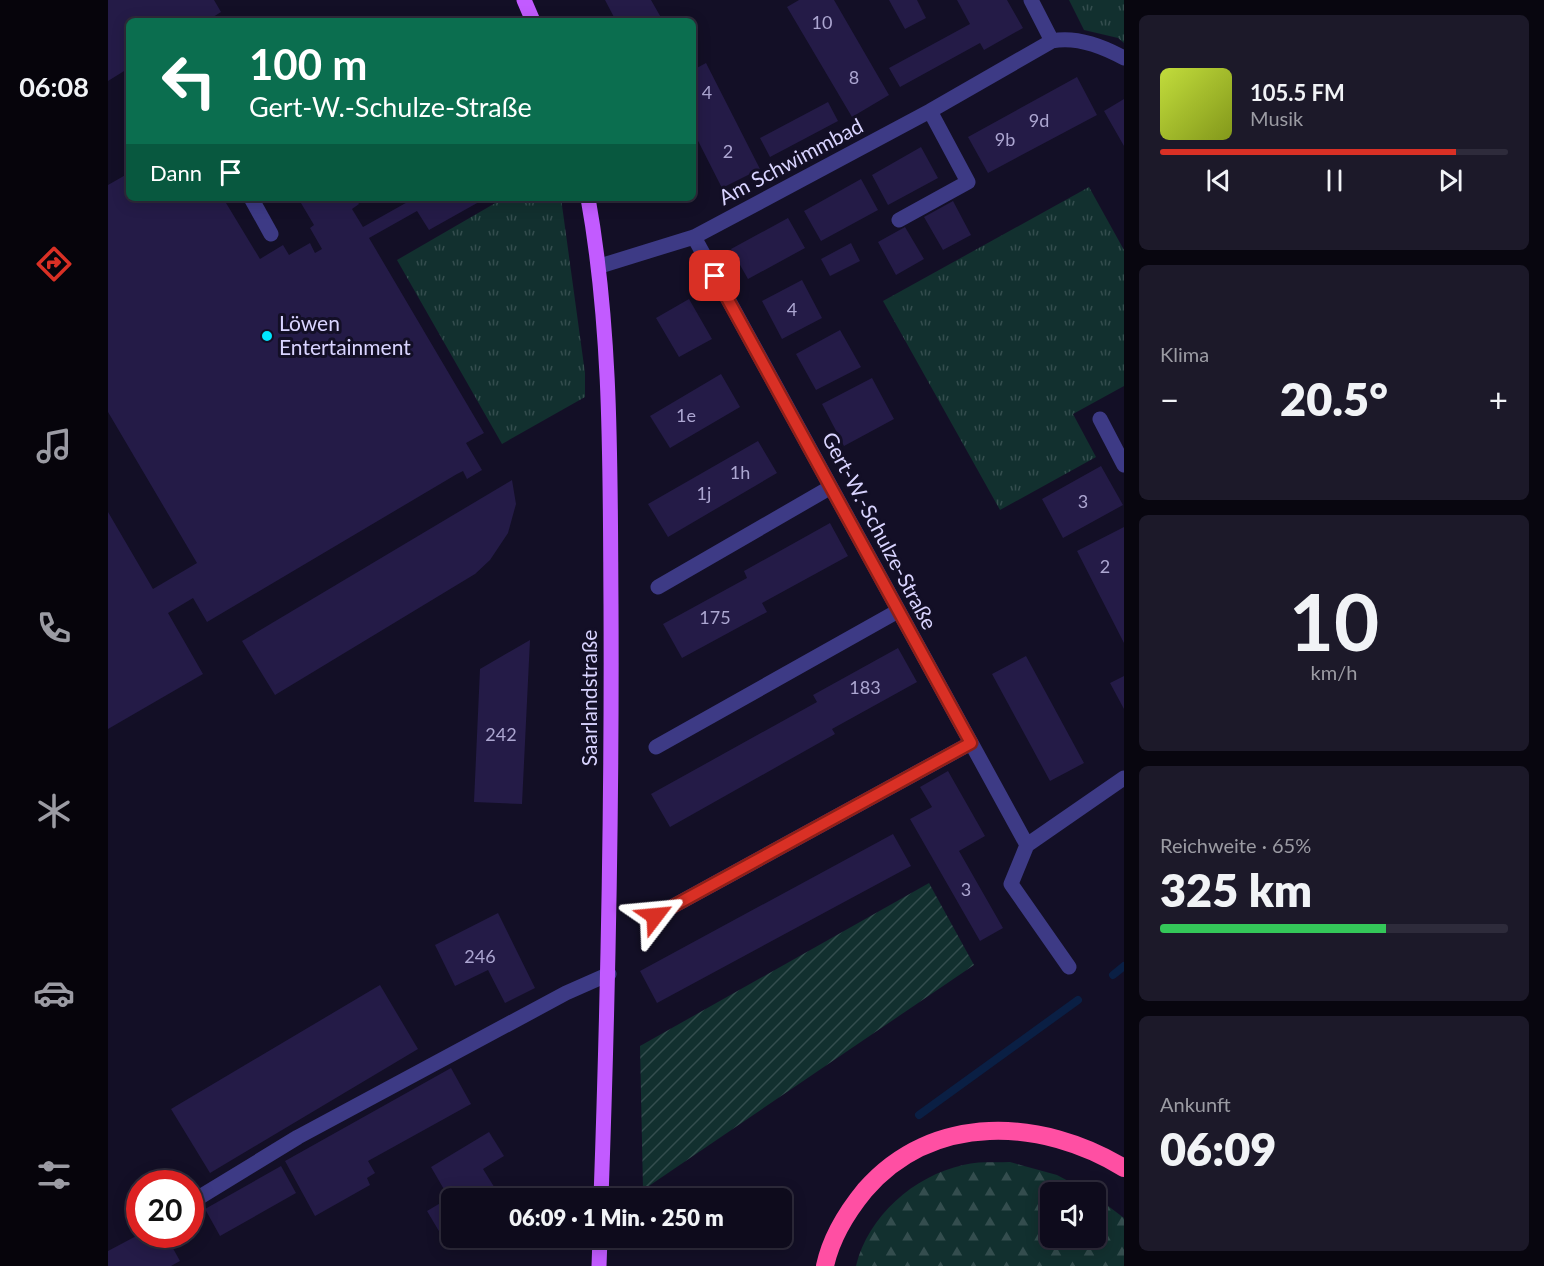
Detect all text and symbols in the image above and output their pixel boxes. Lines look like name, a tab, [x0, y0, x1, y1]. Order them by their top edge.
house number: 10	[812, 11, 832, 33]
text: 100 m	[249, 39, 367, 89]
icon: left	[150, 42, 228, 120]
house number: 8	[849, 66, 859, 88]
text: 06:08	[19, 70, 89, 103]
text: 105.5 FM	[1250, 79, 1345, 106]
house number: 4	[702, 81, 712, 103]
text: Gert-W.-Schulze-Straße	[249, 90, 532, 123]
text: Musik	[1250, 106, 1303, 130]
house number: 9d	[1029, 109, 1049, 131]
street label: Am Schwimmbad	[714, 112, 867, 209]
house number: 9b	[995, 128, 1015, 150]
house number: 2	[723, 140, 733, 162]
icon: arrive	[214, 156, 247, 189]
text: Dann	[150, 159, 202, 186]
icon: previous	[1202, 164, 1235, 197]
icon: pause	[1318, 164, 1351, 197]
icon: next	[1434, 164, 1467, 197]
icon: directions	[33, 243, 75, 285]
pin	[689, 250, 740, 301]
icon: arrive	[698, 259, 731, 292]
house number: 4	[787, 298, 797, 320]
place label: Löwen Entertainment	[279, 310, 411, 359]
marker: Löwen Entertainment	[260, 329, 274, 343]
text: Klima	[1160, 342, 1209, 366]
text: 20.5°	[1280, 372, 1388, 426]
text: −	[1160, 379, 1179, 419]
text: +	[1489, 379, 1508, 419]
house number: 1e	[676, 404, 696, 426]
icon: music	[33, 425, 75, 467]
street label: Gert-W.-Schulze-Straße	[818, 427, 943, 633]
house number: 1h	[730, 461, 750, 483]
house number: 1j	[697, 482, 711, 504]
house number: 3	[1078, 490, 1088, 512]
house number: 2	[1100, 555, 1110, 577]
text: 10	[1289, 574, 1379, 668]
house number: 175	[699, 606, 731, 628]
icon: phone	[33, 607, 75, 649]
street label: Saarlandstraße	[576, 630, 601, 766]
text: km/h	[1311, 660, 1357, 684]
house number: 183	[849, 676, 881, 698]
house number: 242	[485, 723, 517, 745]
icon: climate	[33, 790, 75, 832]
text: Reichweite · 65%	[1160, 833, 1311, 857]
text: 325 km	[1160, 863, 1312, 917]
house number: 3	[961, 878, 971, 900]
position arrow	[623, 884, 687, 948]
house number: 246	[464, 945, 496, 967]
icon: car	[33, 972, 75, 1014]
text: Ankunft	[1160, 1092, 1231, 1116]
text: 06:09	[1160, 1122, 1276, 1176]
icon: filters	[33, 1154, 75, 1196]
speed limit sign: 20	[126, 1170, 204, 1248]
map controls	[1040, 1182, 1106, 1248]
button: sound	[1040, 1182, 1106, 1248]
text: 06:09 · 1 Min. · 250 m	[509, 1204, 724, 1231]

